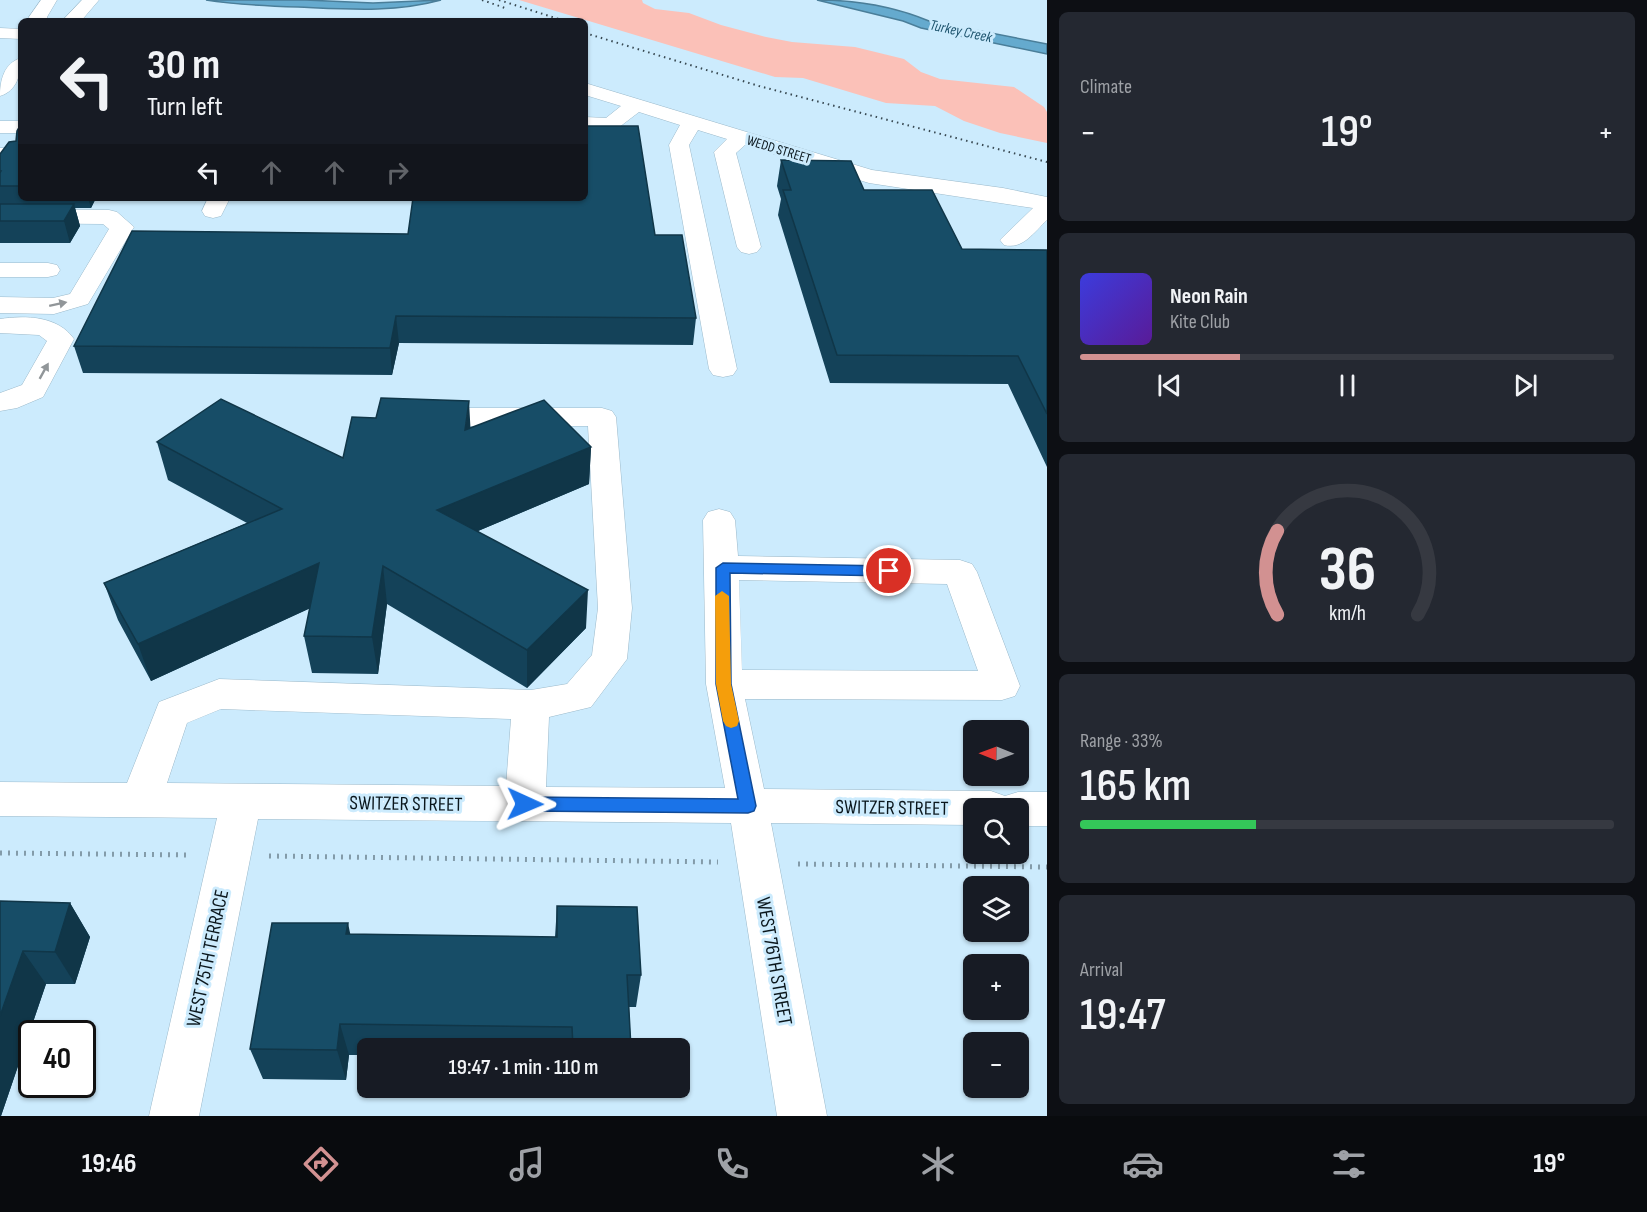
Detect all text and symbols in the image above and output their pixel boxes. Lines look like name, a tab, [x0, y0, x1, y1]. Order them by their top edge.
water label: Turkey Creek	[928, 16, 994, 47]
text: 30 m	[147, 40, 220, 91]
icon: left	[48, 42, 126, 120]
text: Climate	[1080, 75, 1132, 99]
text: Turn left	[147, 91, 223, 123]
text: 19°	[1321, 105, 1373, 160]
text: −	[1080, 113, 1096, 153]
text: +	[1598, 113, 1614, 153]
street label: WEDD STREET	[745, 132, 813, 167]
icon: left	[192, 156, 225, 189]
icon: ahead	[255, 156, 288, 189]
icon: ahead	[318, 156, 351, 189]
icon: right	[381, 156, 414, 189]
text: Neon Rain	[1170, 283, 1248, 310]
one-way arrow	[49, 299, 68, 308]
text: Kite Club	[1170, 310, 1230, 334]
one-way arrow	[39, 362, 49, 379]
icon: previous	[1153, 369, 1186, 402]
icon: pause	[1331, 369, 1364, 402]
icon: next	[1509, 369, 1542, 402]
text: 36	[1318, 533, 1376, 608]
pin	[863, 545, 914, 596]
icon: arrive	[872, 554, 905, 587]
text: km/h	[1328, 601, 1366, 626]
north arrow	[963, 720, 1029, 786]
map controls	[963, 720, 1029, 1098]
text: Range · 33%	[1080, 729, 1163, 753]
text: 165 km	[1080, 759, 1191, 814]
position arrow	[493, 772, 557, 836]
street label: SWITZER STREET	[349, 791, 463, 817]
street label: SWITZER STREET	[835, 795, 949, 821]
button: search	[963, 798, 1029, 864]
button: layers	[963, 876, 1029, 942]
street label: WEST 75TH TERRACE	[182, 887, 234, 1029]
street label: WEST 76TH STREET	[751, 895, 797, 1027]
button: +	[963, 954, 1029, 1020]
text: Arrival	[1080, 958, 1123, 982]
text: 19:47	[1080, 988, 1166, 1043]
speed limit sign: 40	[18, 1020, 96, 1098]
button: −	[963, 1032, 1029, 1098]
text: 19:47 · 1 min · 110 m	[449, 1054, 598, 1081]
icon: directions	[300, 1143, 342, 1185]
icon: music	[506, 1143, 548, 1185]
icon: phone	[711, 1143, 753, 1185]
icon: climate	[917, 1143, 959, 1185]
icon: car	[1122, 1143, 1164, 1185]
icon: filters	[1328, 1143, 1370, 1185]
text: 19:46	[82, 1148, 136, 1180]
text: 19°	[1533, 1148, 1565, 1180]

